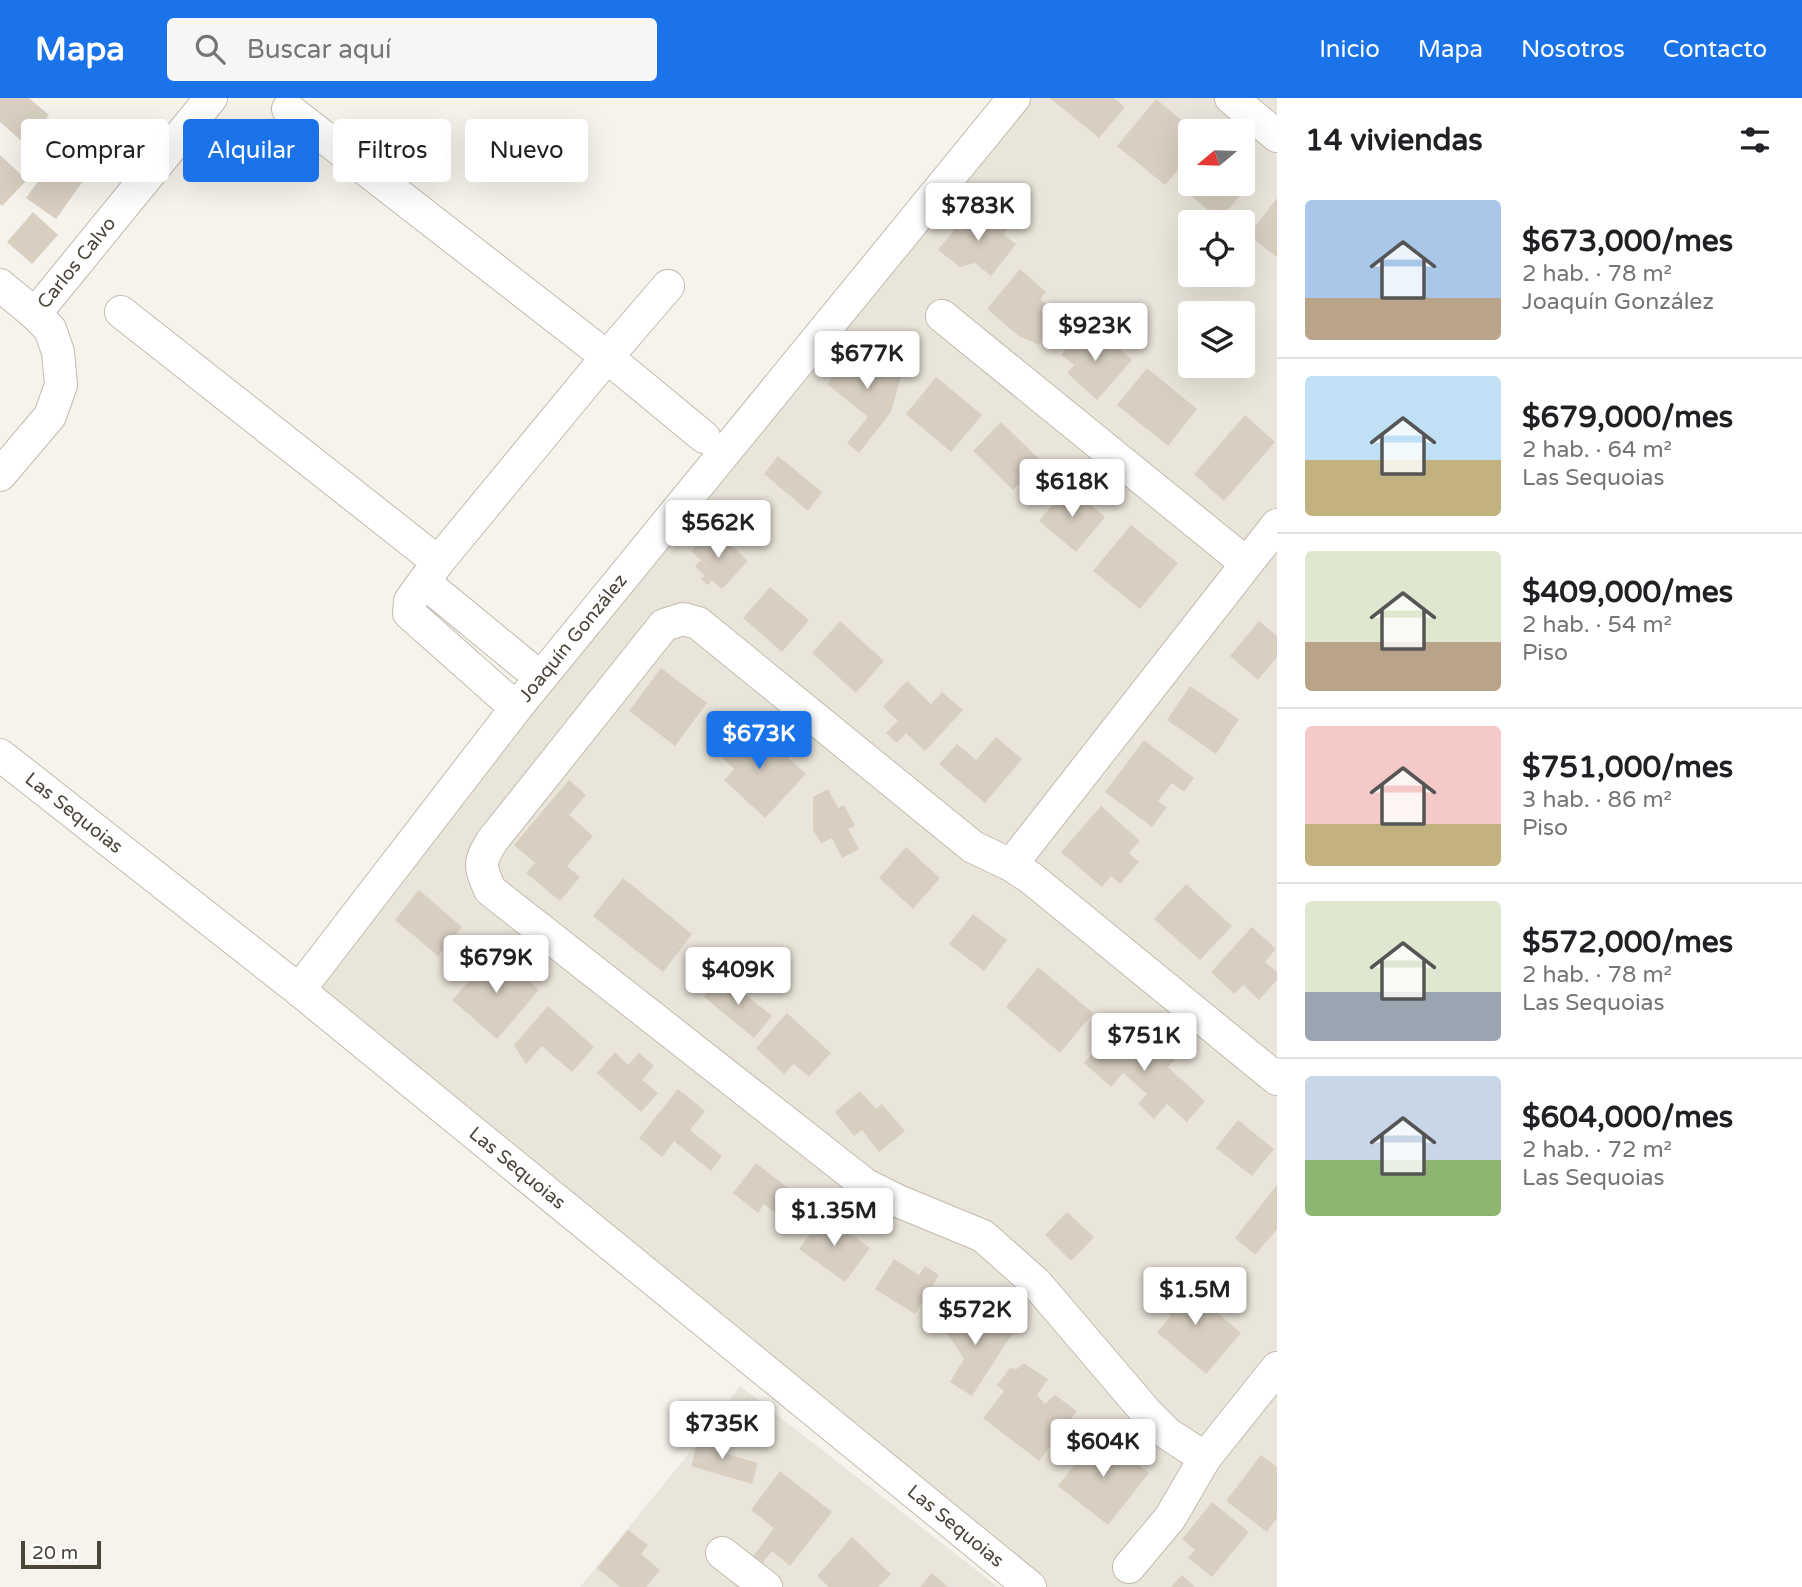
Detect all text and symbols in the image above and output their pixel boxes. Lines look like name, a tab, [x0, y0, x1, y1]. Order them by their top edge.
search box	[167, 18, 657, 81]
text: Mapa	[35, 30, 125, 69]
icon: search	[191, 30, 229, 68]
text: Buscar aquí	[247, 34, 391, 65]
text: Inicio	[1319, 35, 1380, 64]
text: Mapa	[1418, 35, 1483, 64]
text: Nosotros	[1521, 35, 1625, 64]
text: Contacto	[1663, 35, 1767, 64]
chip: Comprar	[21, 119, 169, 182]
chip: Alquilar	[183, 119, 319, 182]
chip: Filtros	[333, 119, 451, 182]
chip: Nuevo	[465, 119, 588, 182]
north arrow	[1178, 119, 1255, 196]
map controls	[1178, 119, 1255, 378]
icon: filters	[1736, 121, 1774, 159]
text: 14 viviendas	[1305, 122, 1483, 159]
pin: $783K	[929, 184, 1027, 243]
text: $783K	[942, 192, 1014, 220]
button: locate	[1178, 210, 1255, 287]
street label: Carlos Calvo	[33, 213, 120, 313]
text: $673,000/mes	[1522, 223, 1733, 260]
icon: home	[1361, 228, 1445, 312]
text: 2 hab. · 78 m²	[1522, 260, 1672, 288]
text: Joaquín González	[1522, 288, 1714, 316]
button: layers	[1178, 301, 1255, 378]
pin: $923K	[1046, 303, 1144, 363]
text: $923K	[1059, 312, 1131, 340]
pin: $677K	[818, 331, 916, 391]
text: $677K	[831, 340, 903, 368]
text: $679,000/mes	[1522, 399, 1733, 436]
icon: home	[1361, 404, 1445, 488]
text: 2 hab. · 64 m²	[1522, 436, 1672, 464]
pin: $618K	[1023, 460, 1121, 519]
text: Las Sequoias	[1522, 464, 1665, 492]
text: $618K	[1036, 468, 1108, 496]
pin: $562K	[669, 500, 767, 560]
text: $562K	[682, 509, 754, 537]
street label: Joaquín González	[514, 570, 632, 707]
text: $409,000/mes	[1522, 574, 1733, 611]
icon: home	[1361, 579, 1445, 663]
text: 2 hab. · 54 m²	[1522, 611, 1672, 639]
text: Piso	[1522, 639, 1568, 667]
pin: $673K	[710, 712, 808, 771]
text: $673K	[723, 720, 795, 748]
text: $751,000/mes	[1522, 749, 1733, 786]
icon: home	[1361, 754, 1445, 838]
street label: Las Sequoias	[21, 768, 127, 858]
text: 3 hab. · 86 m²	[1522, 786, 1672, 814]
text: Piso	[1522, 814, 1568, 842]
text: $572,000/mes	[1522, 924, 1733, 961]
icon: home	[1361, 929, 1445, 1013]
pin: $679K	[447, 936, 545, 995]
text: $679K	[460, 944, 532, 972]
pin: $409K	[689, 948, 787, 1007]
text: $409K	[702, 956, 774, 984]
text: 2 hab. · 78 m²	[1522, 961, 1672, 989]
text: Las Sequoias	[1522, 989, 1665, 1017]
pin: $751K	[1095, 1014, 1193, 1073]
text: $751K	[1108, 1022, 1180, 1050]
text: $604,000/mes	[1522, 1099, 1733, 1136]
icon: home	[1361, 1104, 1445, 1188]
street label: Las Sequoias	[465, 1122, 570, 1214]
text: 2 hab. · 72 m²	[1522, 1136, 1672, 1164]
text: Las Sequoias	[1522, 1164, 1665, 1192]
pin: $1.35M	[777, 1188, 891, 1248]
text: $1.35M	[791, 1197, 877, 1225]
pin: $1.5M	[1146, 1268, 1244, 1327]
text: $1.5M	[1159, 1276, 1231, 1304]
pin: $572K	[926, 1288, 1024, 1347]
text: $572K	[939, 1296, 1011, 1324]
pin: $735K	[673, 1402, 771, 1461]
text: $735K	[686, 1410, 758, 1438]
pin: $604K	[1054, 1420, 1152, 1479]
text: $604K	[1067, 1428, 1139, 1456]
street label: Las Sequoias	[903, 1480, 1008, 1572]
scale bar	[21, 1538, 102, 1570]
text: 20 m	[32, 1542, 78, 1564]

